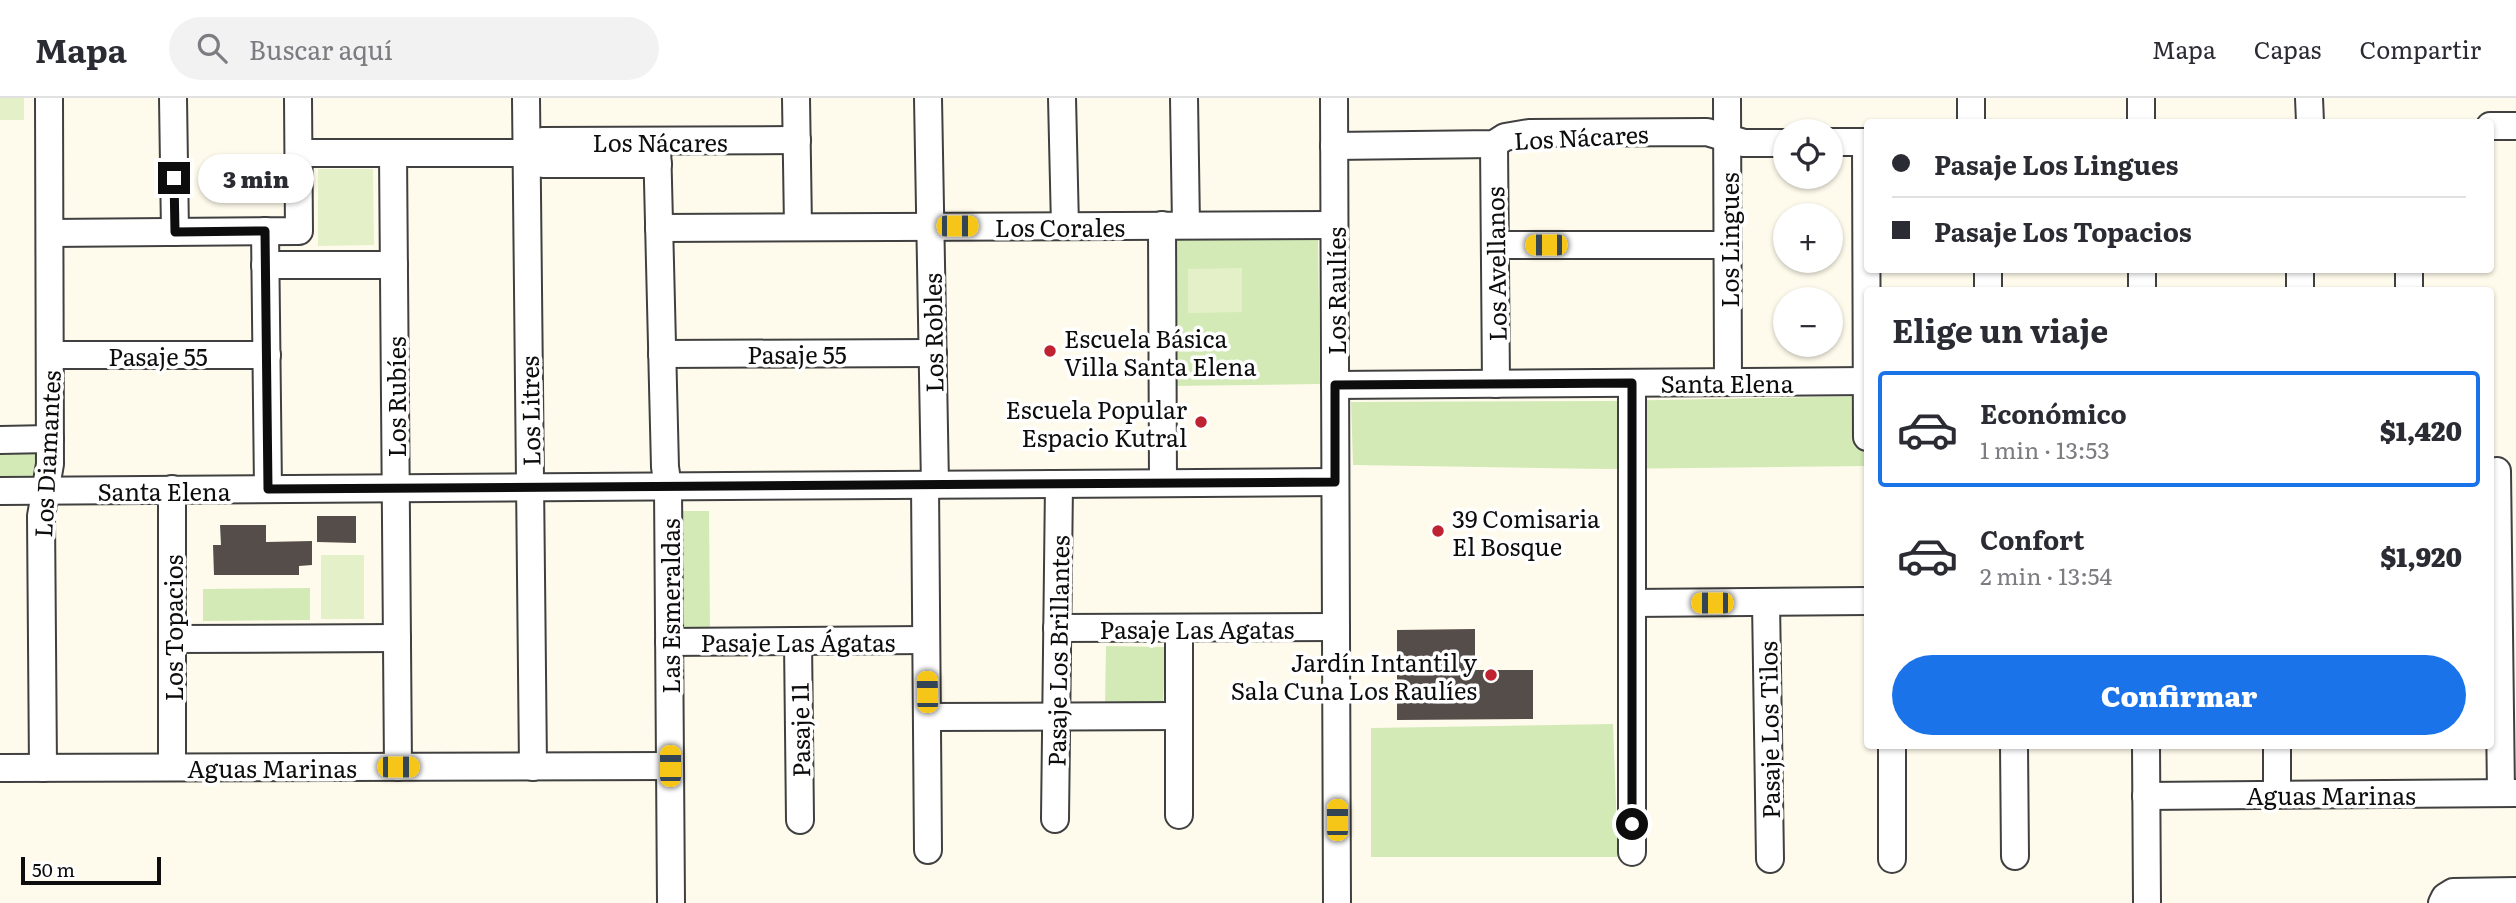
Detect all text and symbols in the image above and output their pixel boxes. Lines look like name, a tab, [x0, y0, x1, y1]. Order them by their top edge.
search box	[169, 17, 659, 80]
text: Mapa	[35, 24, 127, 73]
icon: search	[193, 29, 231, 67]
text: Buscar aquí	[249, 29, 393, 68]
text: Mapa	[2152, 31, 2216, 66]
text: Capas	[2254, 31, 2321, 66]
text: Compartir	[2359, 31, 2481, 66]
street label: Los Nácares	[1513, 115, 1649, 157]
map controls	[1773, 119, 1843, 357]
button: locate	[1773, 119, 1843, 189]
street label: Los Nácares	[593, 124, 728, 159]
text: Pasaje Los Lingues	[1934, 144, 2178, 183]
callout: 3 min	[198, 154, 314, 202]
text: 3 min	[223, 161, 289, 195]
route end	[158, 162, 190, 194]
street label: Los Lingues	[1711, 172, 1746, 308]
street label: Los Avellanos	[1476, 186, 1514, 342]
button: +	[1773, 203, 1843, 273]
street label: Los Corales	[995, 209, 1125, 244]
text: Pasaje Los Topacios	[1934, 211, 2192, 250]
car	[937, 216, 979, 237]
street label: Los Raulíes	[1318, 227, 1353, 355]
car	[1526, 235, 1568, 256]
street label: Los Robles	[913, 273, 951, 393]
button: −	[1773, 287, 1843, 357]
text: Elige un viaje	[1892, 305, 2108, 353]
place label: Escuela Básica Villa Santa Elena	[1064, 320, 1256, 383]
street label: Los Rubíes	[378, 336, 413, 458]
street label: Pasaje 55	[747, 336, 847, 371]
street label: Pasaje 55	[108, 338, 208, 373]
marker: Escuela Básica Villa Santa Elena	[1042, 343, 1058, 359]
street label: Los Litres	[511, 355, 547, 467]
street label: Santa Elena	[1660, 365, 1794, 400]
street label: Los Diamantes	[24, 369, 68, 538]
place label: Escuela Popular Espacio Kutral	[1006, 391, 1188, 454]
text: Económico	[1980, 393, 2127, 432]
icon: car	[1896, 398, 1959, 461]
text: $1,420	[2380, 410, 2462, 449]
marker: Escuela Popular Espacio Kutral	[1193, 414, 1209, 430]
text: 1 min · 13:53	[1980, 432, 2110, 466]
street label: Santa Elena	[97, 473, 231, 508]
place label: 39 Comisaria El Bosque	[1452, 500, 1600, 563]
street label: Las Esmeraldas	[652, 518, 687, 694]
text: Confort	[1980, 519, 2084, 558]
marker: 39 Comisaria El Bosque	[1430, 523, 1446, 539]
icon: car	[1896, 524, 1959, 587]
street label: Pasaje Los Brillantes	[1037, 535, 1077, 767]
text: $1,920	[2380, 536, 2462, 575]
street label: Los Topacios	[155, 555, 190, 701]
text: 2 min · 13:54	[1980, 558, 2112, 592]
car	[1692, 593, 1734, 614]
street label: Pasaje Las Agatas	[1100, 611, 1295, 646]
street label: Pasaje Las Ágatas	[701, 624, 896, 659]
street label: Pasaje Los Tilos	[1749, 641, 1787, 819]
place label: Jardín Intantil y Sala Cuna Los Raulíes	[1231, 644, 1477, 707]
button: Confirmar	[1892, 655, 2466, 735]
marker: Jardín Intantil y Sala Cuna Los Raulíes	[1483, 667, 1499, 683]
car	[917, 671, 938, 713]
street label: Pasaje 11	[781, 682, 817, 778]
car	[660, 745, 681, 787]
street label: Aguas Marinas	[187, 750, 357, 785]
car	[378, 757, 420, 778]
street label: Aguas Marinas	[2246, 777, 2416, 812]
car	[1327, 799, 1348, 841]
route start	[1616, 808, 1648, 840]
scale bar	[21, 854, 161, 886]
text: 50 m	[32, 855, 75, 883]

